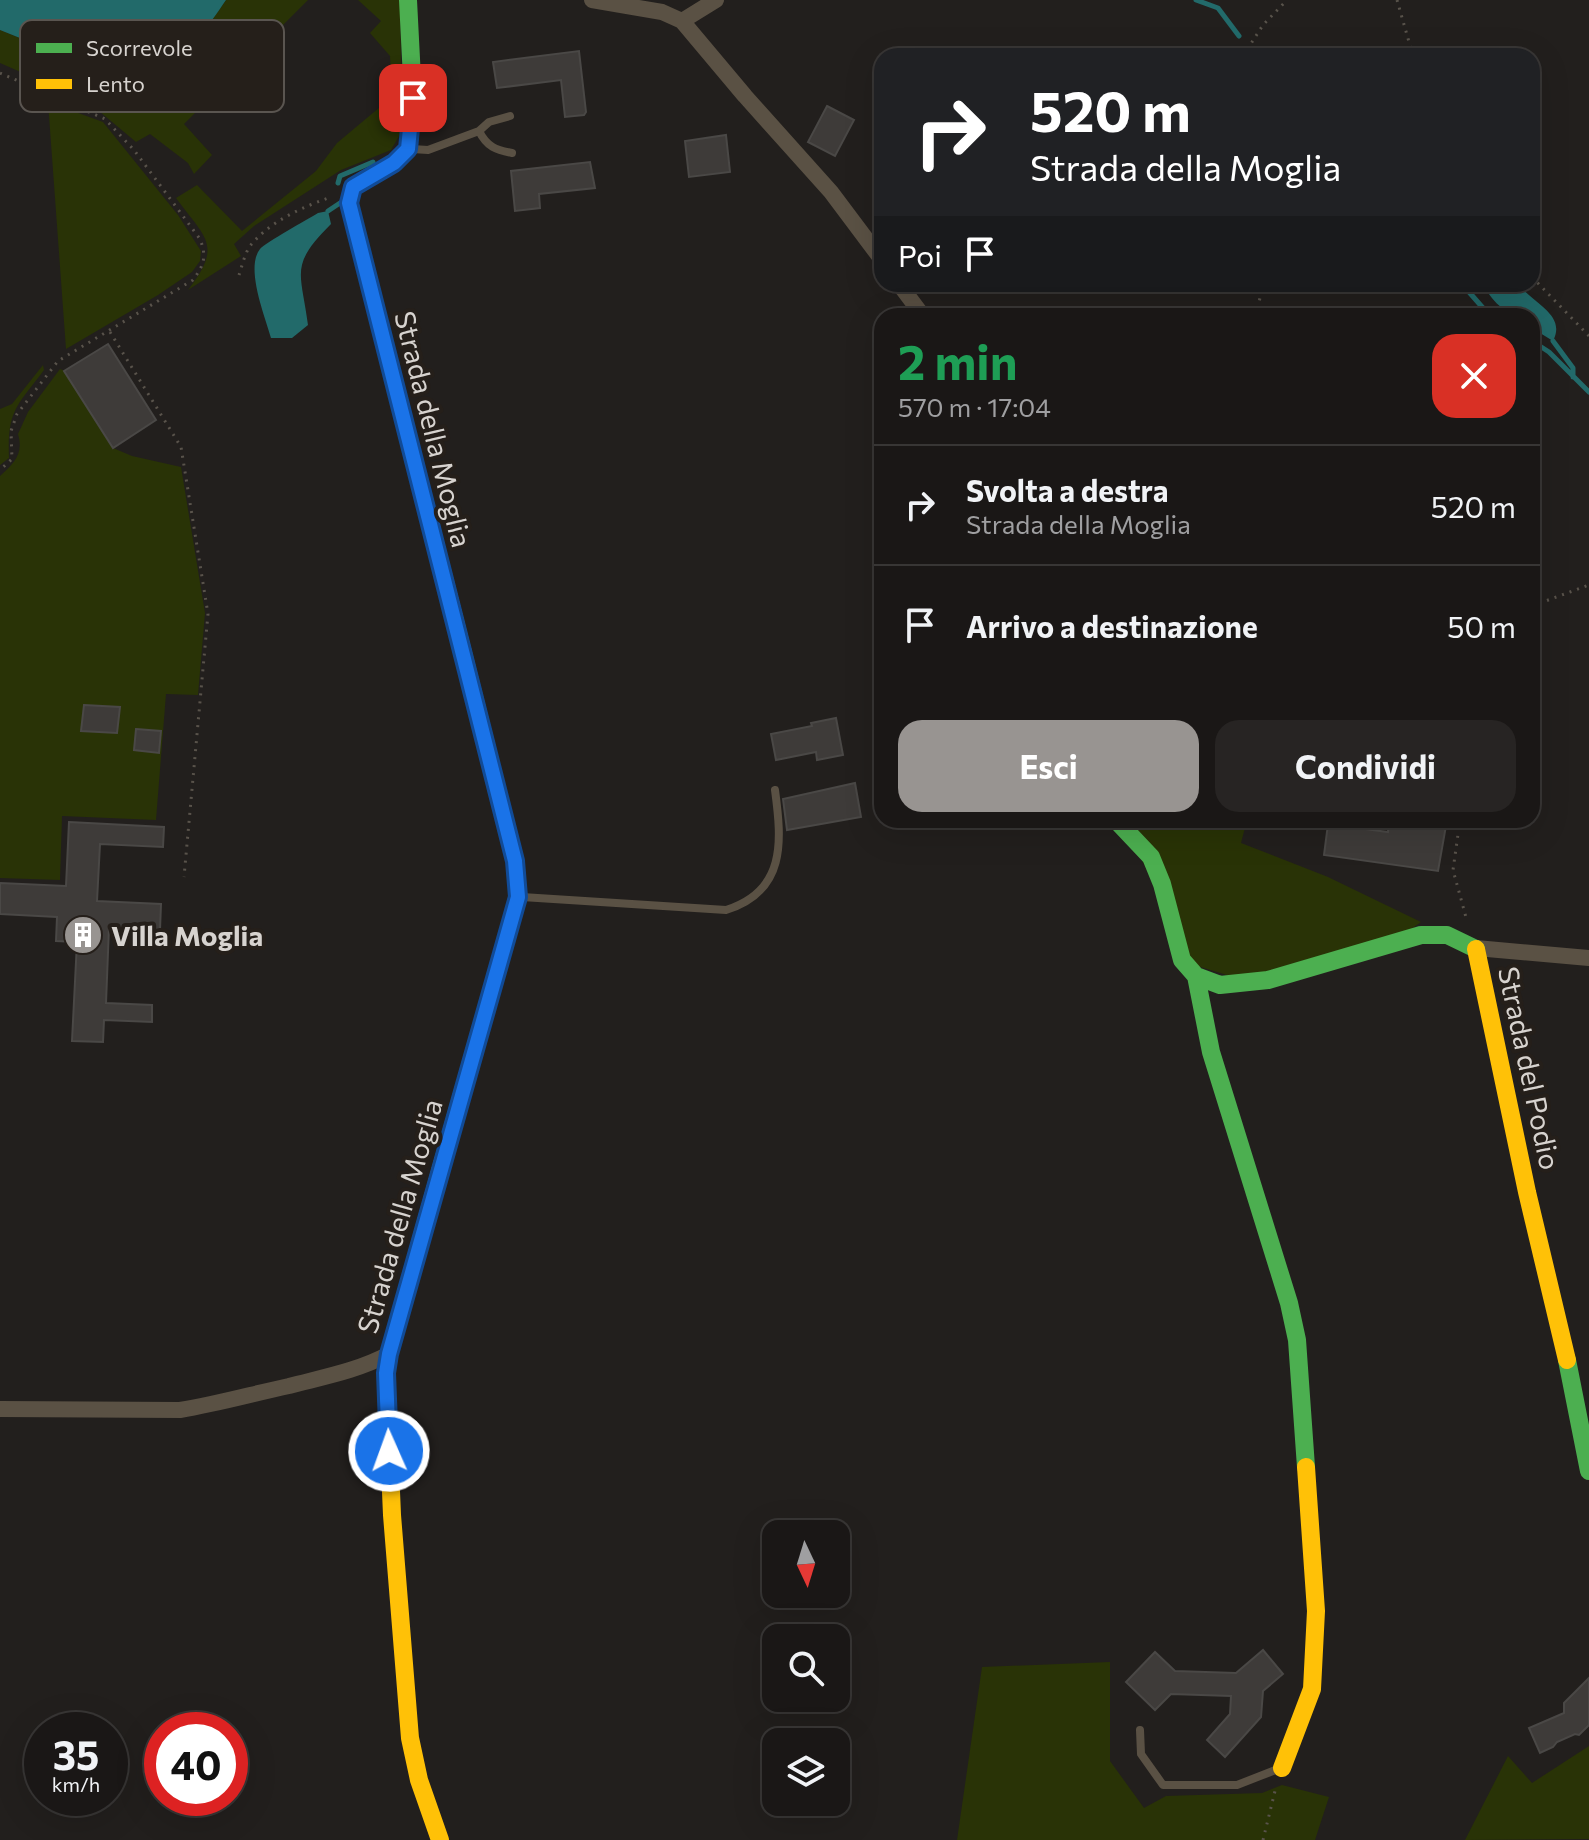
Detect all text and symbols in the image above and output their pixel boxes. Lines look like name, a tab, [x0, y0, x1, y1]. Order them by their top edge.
legend	[20, 20, 284, 112]
text: Scorrevole	[86, 34, 193, 61]
pin	[379, 64, 447, 132]
text: Lento	[86, 70, 145, 97]
text: 520 m	[1030, 75, 1191, 144]
icon: arrive	[391, 76, 435, 120]
icon: right	[898, 80, 1002, 184]
text: Strada della Moglia	[1030, 144, 1341, 188]
icon: arrive	[958, 232, 1002, 276]
text: Poi	[898, 236, 942, 273]
street label: Strada della Moglia	[388, 307, 480, 551]
text: 2 min	[898, 331, 1018, 390]
button: close	[1432, 334, 1516, 418]
text: 570 m · 17:04	[898, 391, 1051, 422]
text: Svolta a destra	[966, 471, 1168, 508]
icon: right	[898, 483, 942, 527]
text: 520 m	[1431, 487, 1516, 524]
text: Strada della Moglia	[966, 508, 1191, 539]
icon: arrive	[898, 603, 942, 647]
text: Arrivo a destinazione	[966, 607, 1258, 644]
text: 50 m	[1447, 607, 1516, 644]
button: Esci	[898, 720, 1199, 812]
button: Condividi	[1215, 720, 1516, 812]
building icon: Villa Moglia	[62, 914, 104, 956]
place label: Villa Moglia	[111, 918, 263, 952]
street label: Strada del Podio	[1492, 963, 1568, 1173]
street label: Strada della Moglia	[349, 1095, 449, 1337]
position arrow	[347, 1409, 431, 1493]
north arrow	[762, 1520, 850, 1608]
map controls	[762, 1520, 850, 1816]
button: search	[762, 1624, 850, 1712]
speed limit sign: 40	[144, 1712, 248, 1816]
button: layers	[762, 1728, 850, 1816]
text: 35	[53, 1729, 99, 1778]
text: km/h	[52, 1772, 100, 1796]

